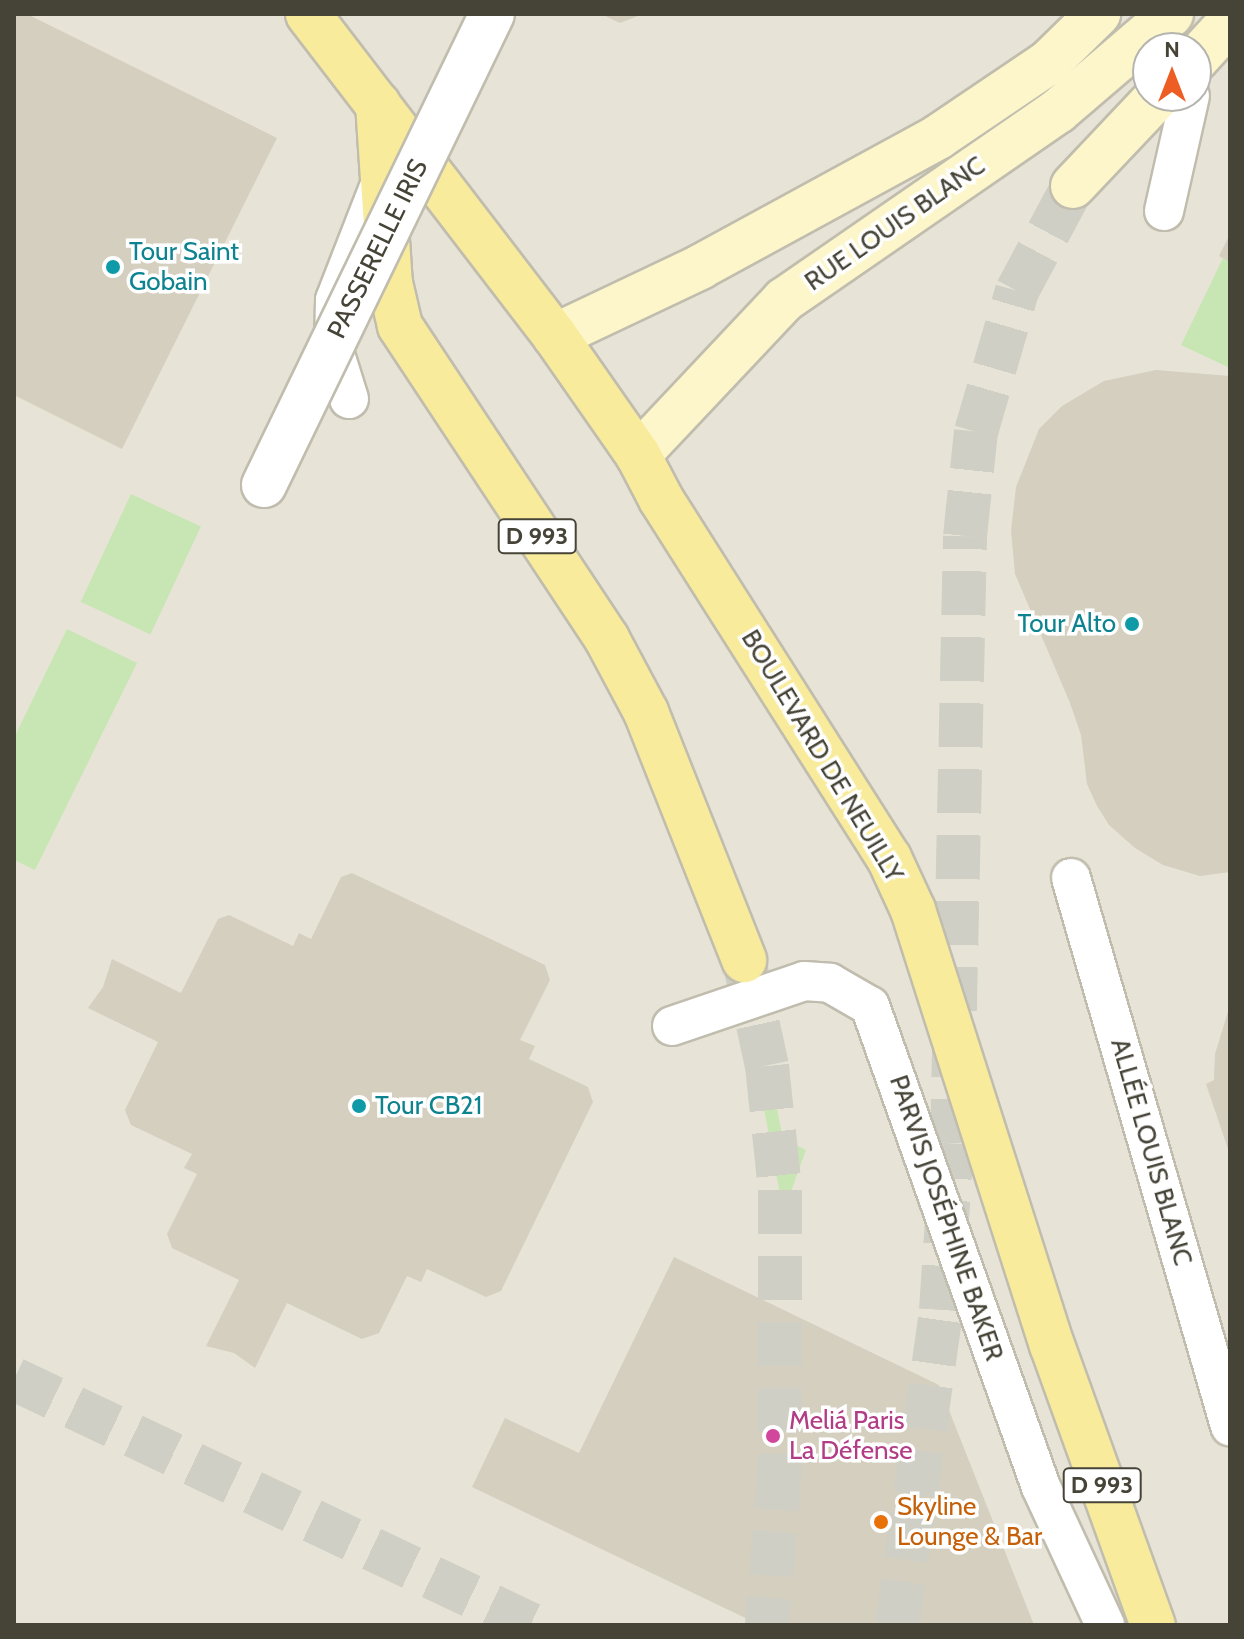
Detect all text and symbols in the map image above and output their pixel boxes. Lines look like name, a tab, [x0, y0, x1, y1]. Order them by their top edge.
north arrow	[1132, 32, 1212, 112]
text: N	[1164, 36, 1180, 63]
street label: RUE LOUIS BLANC	[799, 150, 991, 298]
street label: PASSERELLE IRIS	[321, 154, 435, 344]
place label: Tour Saint Gobain	[129, 236, 239, 298]
marker: Tour Saint Gobain	[104, 258, 122, 276]
road number: D 993	[497, 516, 577, 556]
place label: Tour Alto	[1017, 608, 1116, 640]
marker: Tour Alto	[1123, 615, 1141, 633]
street label: BOULEVARD DE NEUILLY	[734, 624, 910, 888]
street label: ALLÉE LOUIS BLANC	[1104, 1035, 1198, 1269]
street label: PARVIS JOSÉPHINE BAKER	[882, 1071, 1010, 1365]
place label: Tour CB21	[375, 1090, 482, 1122]
marker: Tour CB21	[350, 1097, 368, 1115]
place label: Meliá Paris La Défense	[789, 1405, 913, 1466]
marker: Meliá Paris La Défense	[764, 1427, 782, 1445]
road number: D 993	[1062, 1465, 1142, 1505]
place label: Skyline Lounge & Bar	[897, 1491, 1042, 1552]
marker: Skyline Lounge & Bar	[872, 1513, 890, 1531]

